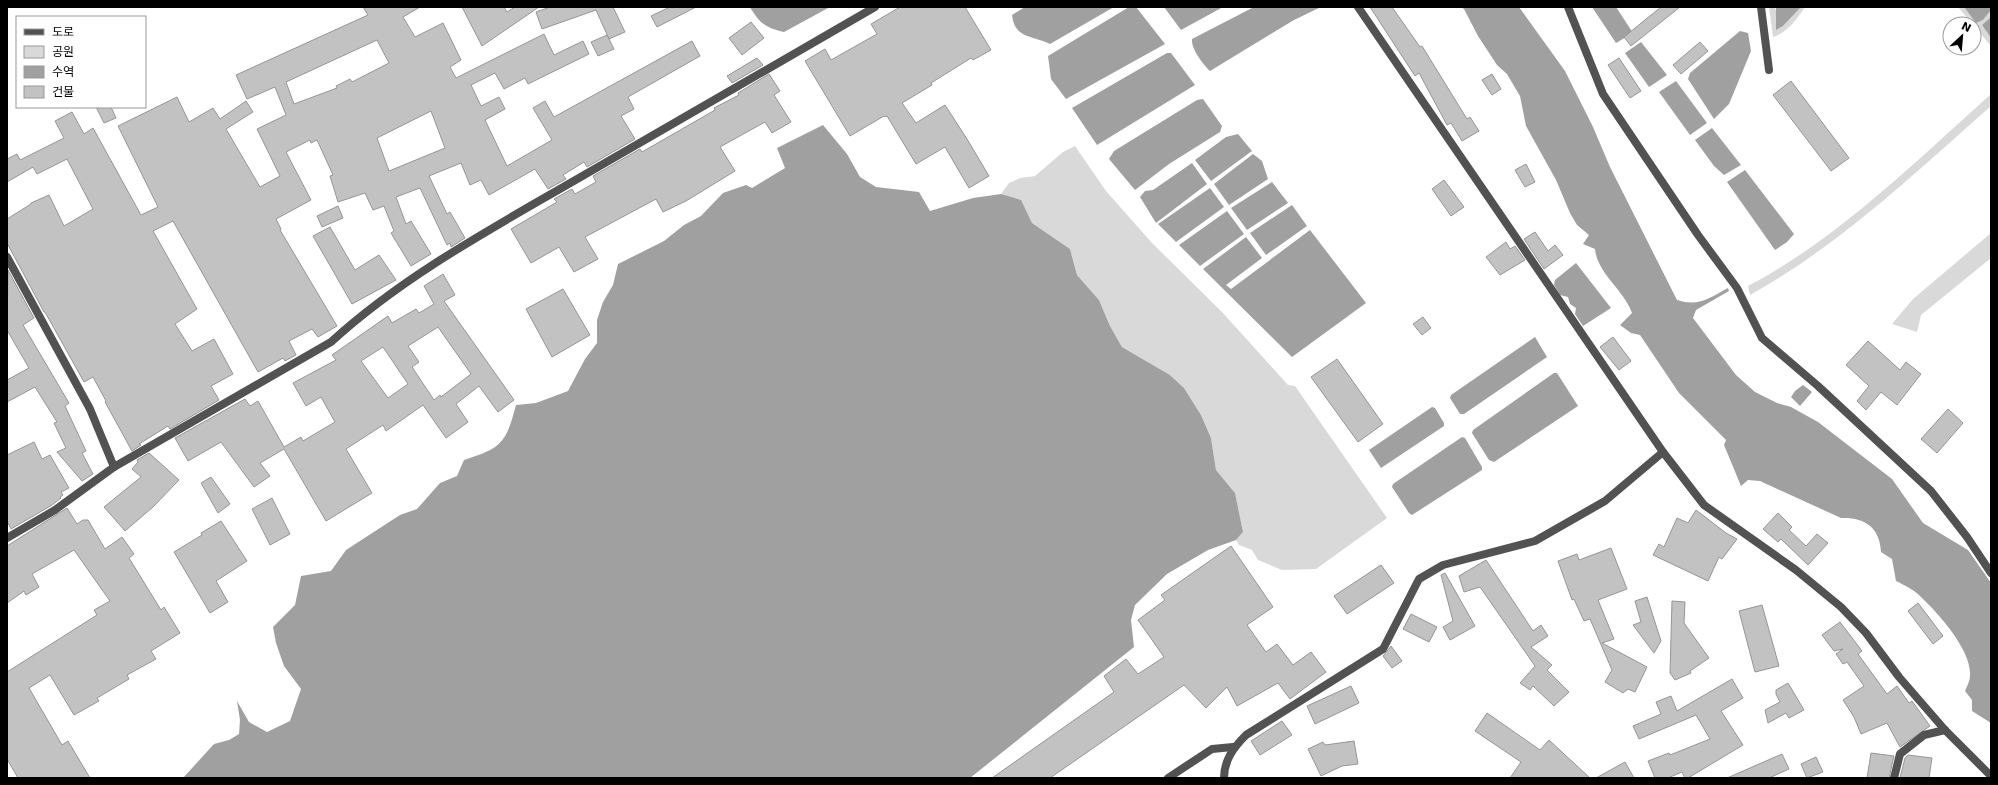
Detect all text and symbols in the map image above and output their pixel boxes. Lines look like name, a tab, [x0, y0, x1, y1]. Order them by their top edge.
legend	[16, 16, 146, 108]
north arrow	[1942, 16, 1982, 56]
text: N	[1959, 20, 1973, 35]
text: 도로	[52, 25, 74, 39]
text: 공원	[52, 45, 74, 59]
text: 수역	[52, 65, 74, 79]
text: 건물	[52, 85, 74, 99]

